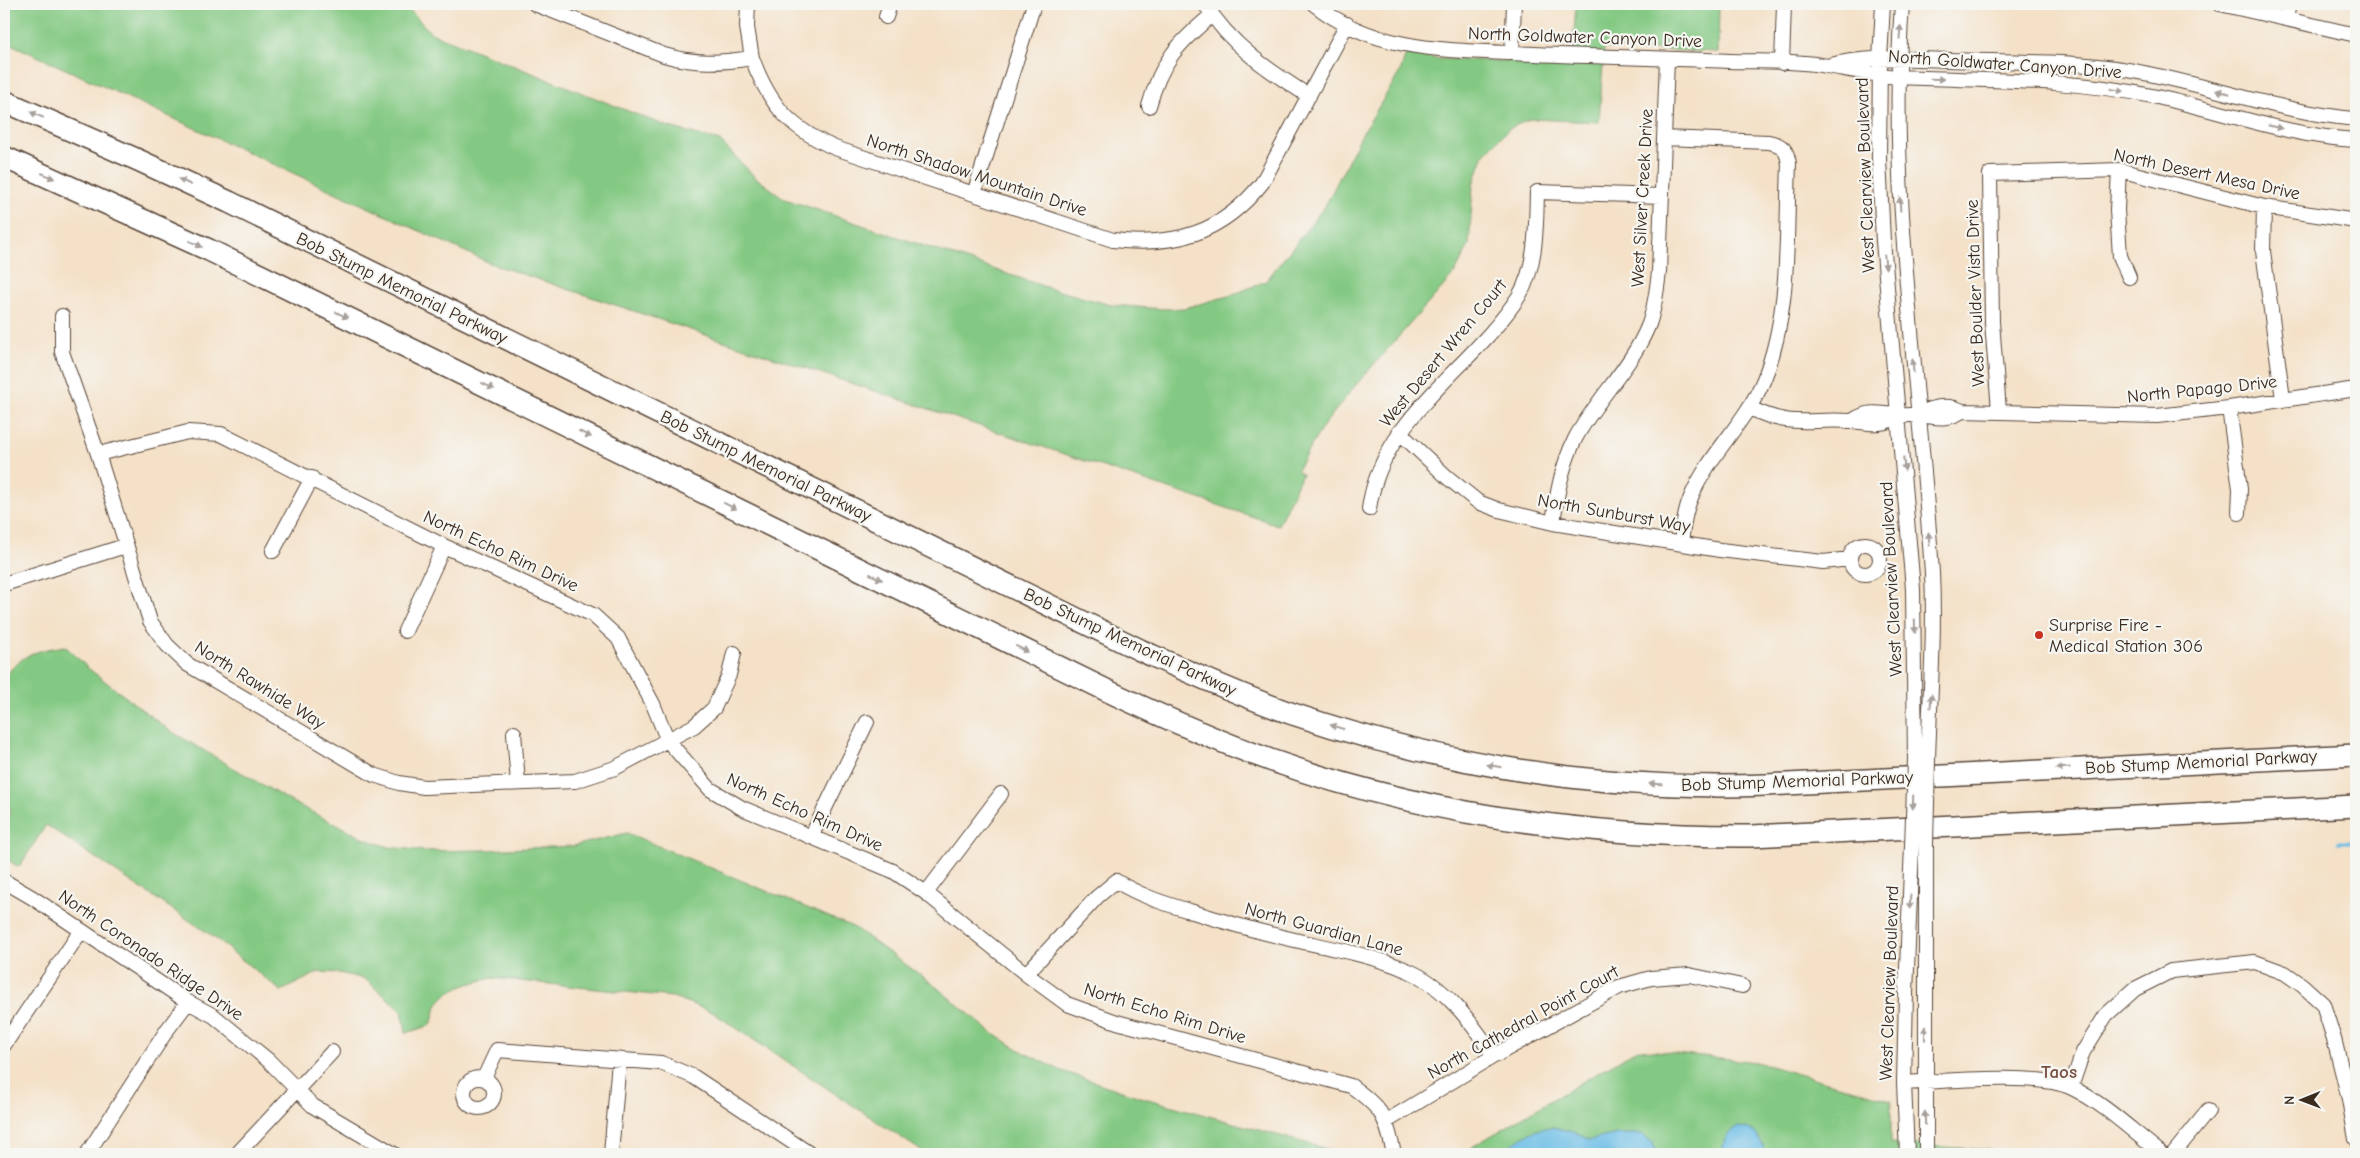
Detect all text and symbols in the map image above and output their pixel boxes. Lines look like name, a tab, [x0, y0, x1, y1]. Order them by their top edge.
street label: North Goldwater Canyon Drive	[1468, 23, 1702, 52]
one-way arrow	[1897, 23, 1905, 39]
street label: North Goldwater Canyon Drive	[1887, 46, 2122, 83]
one-way arrow	[1930, 75, 1946, 83]
street label: West Clearview Boulevard	[1852, 77, 1879, 273]
one-way arrow	[2109, 87, 2125, 95]
one-way arrow	[2215, 88, 2230, 96]
street label: West Silver Creek Drive	[1627, 108, 1658, 288]
one-way arrow	[29, 110, 44, 118]
one-way arrow	[2268, 123, 2283, 131]
street label: North Shadow Mountain Drive	[864, 130, 1090, 221]
street label: North Desert Mesa Drive	[2112, 144, 2302, 205]
one-way arrow	[41, 173, 55, 181]
one-way arrow	[177, 177, 192, 186]
one-way arrow	[1896, 196, 1904, 212]
street label: West Boulder Vista Drive	[1962, 199, 1989, 387]
street label: Bob Stump Memorial Parkway	[293, 228, 512, 349]
one-way arrow	[189, 240, 203, 248]
one-way arrow	[1881, 255, 1889, 271]
street label: West Desert Wren Court	[1375, 274, 1512, 432]
one-way arrow	[335, 311, 349, 319]
one-way arrow	[1909, 358, 1917, 374]
street label: North Papago Drive	[2126, 371, 2278, 408]
one-way arrow	[481, 383, 495, 391]
street label: Bob Stump Memorial Parkway	[657, 406, 876, 527]
one-way arrow	[577, 430, 592, 438]
one-way arrow	[1900, 456, 1908, 472]
street label: West Clearview Boulevard	[1876, 481, 1907, 677]
street label: North Sunburst Way	[1536, 490, 1693, 537]
one-way arrow	[723, 502, 738, 510]
street label: North Echo Rim Drive	[420, 506, 582, 597]
one-way arrow	[1925, 531, 1933, 547]
one-way arrow	[869, 573, 883, 581]
street label: Bob Stump Memorial Parkway	[1020, 584, 1240, 701]
place label: Surprise Fire - Medical Station 306	[2049, 615, 2203, 657]
one-way arrow	[1911, 618, 1919, 634]
marker: Surprise Fire - Medical Station 306	[2033, 629, 2045, 641]
street label: North Rawhide Way	[191, 637, 330, 735]
one-way arrow	[1015, 645, 1029, 653]
one-way arrow	[1927, 693, 1935, 709]
one-way arrow	[1329, 723, 1344, 731]
street label: Bob Stump Memorial Parkway	[2084, 746, 2319, 779]
one-way arrow	[1486, 761, 1502, 769]
one-way arrow	[2055, 765, 2071, 773]
street label: Bob Stump Memorial Parkway	[1681, 767, 1914, 796]
street label: North Echo Rim Drive	[724, 769, 886, 856]
one-way arrow	[1648, 780, 1664, 788]
one-way arrow	[1909, 794, 1917, 810]
street label: West Clearview Boulevard	[1876, 885, 1903, 1081]
street label: North Coronado Ridge Drive	[54, 886, 247, 1025]
one-way arrow	[1905, 894, 1913, 910]
street label: North Guardian Lane	[1242, 898, 1405, 961]
street label: North Cathedral Point Court	[1424, 961, 1623, 1084]
street label: North Echo Rim Drive	[1081, 979, 1248, 1048]
one-way arrow	[1921, 1025, 1929, 1041]
district label: Taos	[2041, 1061, 2077, 1083]
north arrow	[2278, 1076, 2328, 1126]
text: N	[2281, 1096, 2298, 1105]
one-way arrow	[1921, 1110, 1929, 1126]

